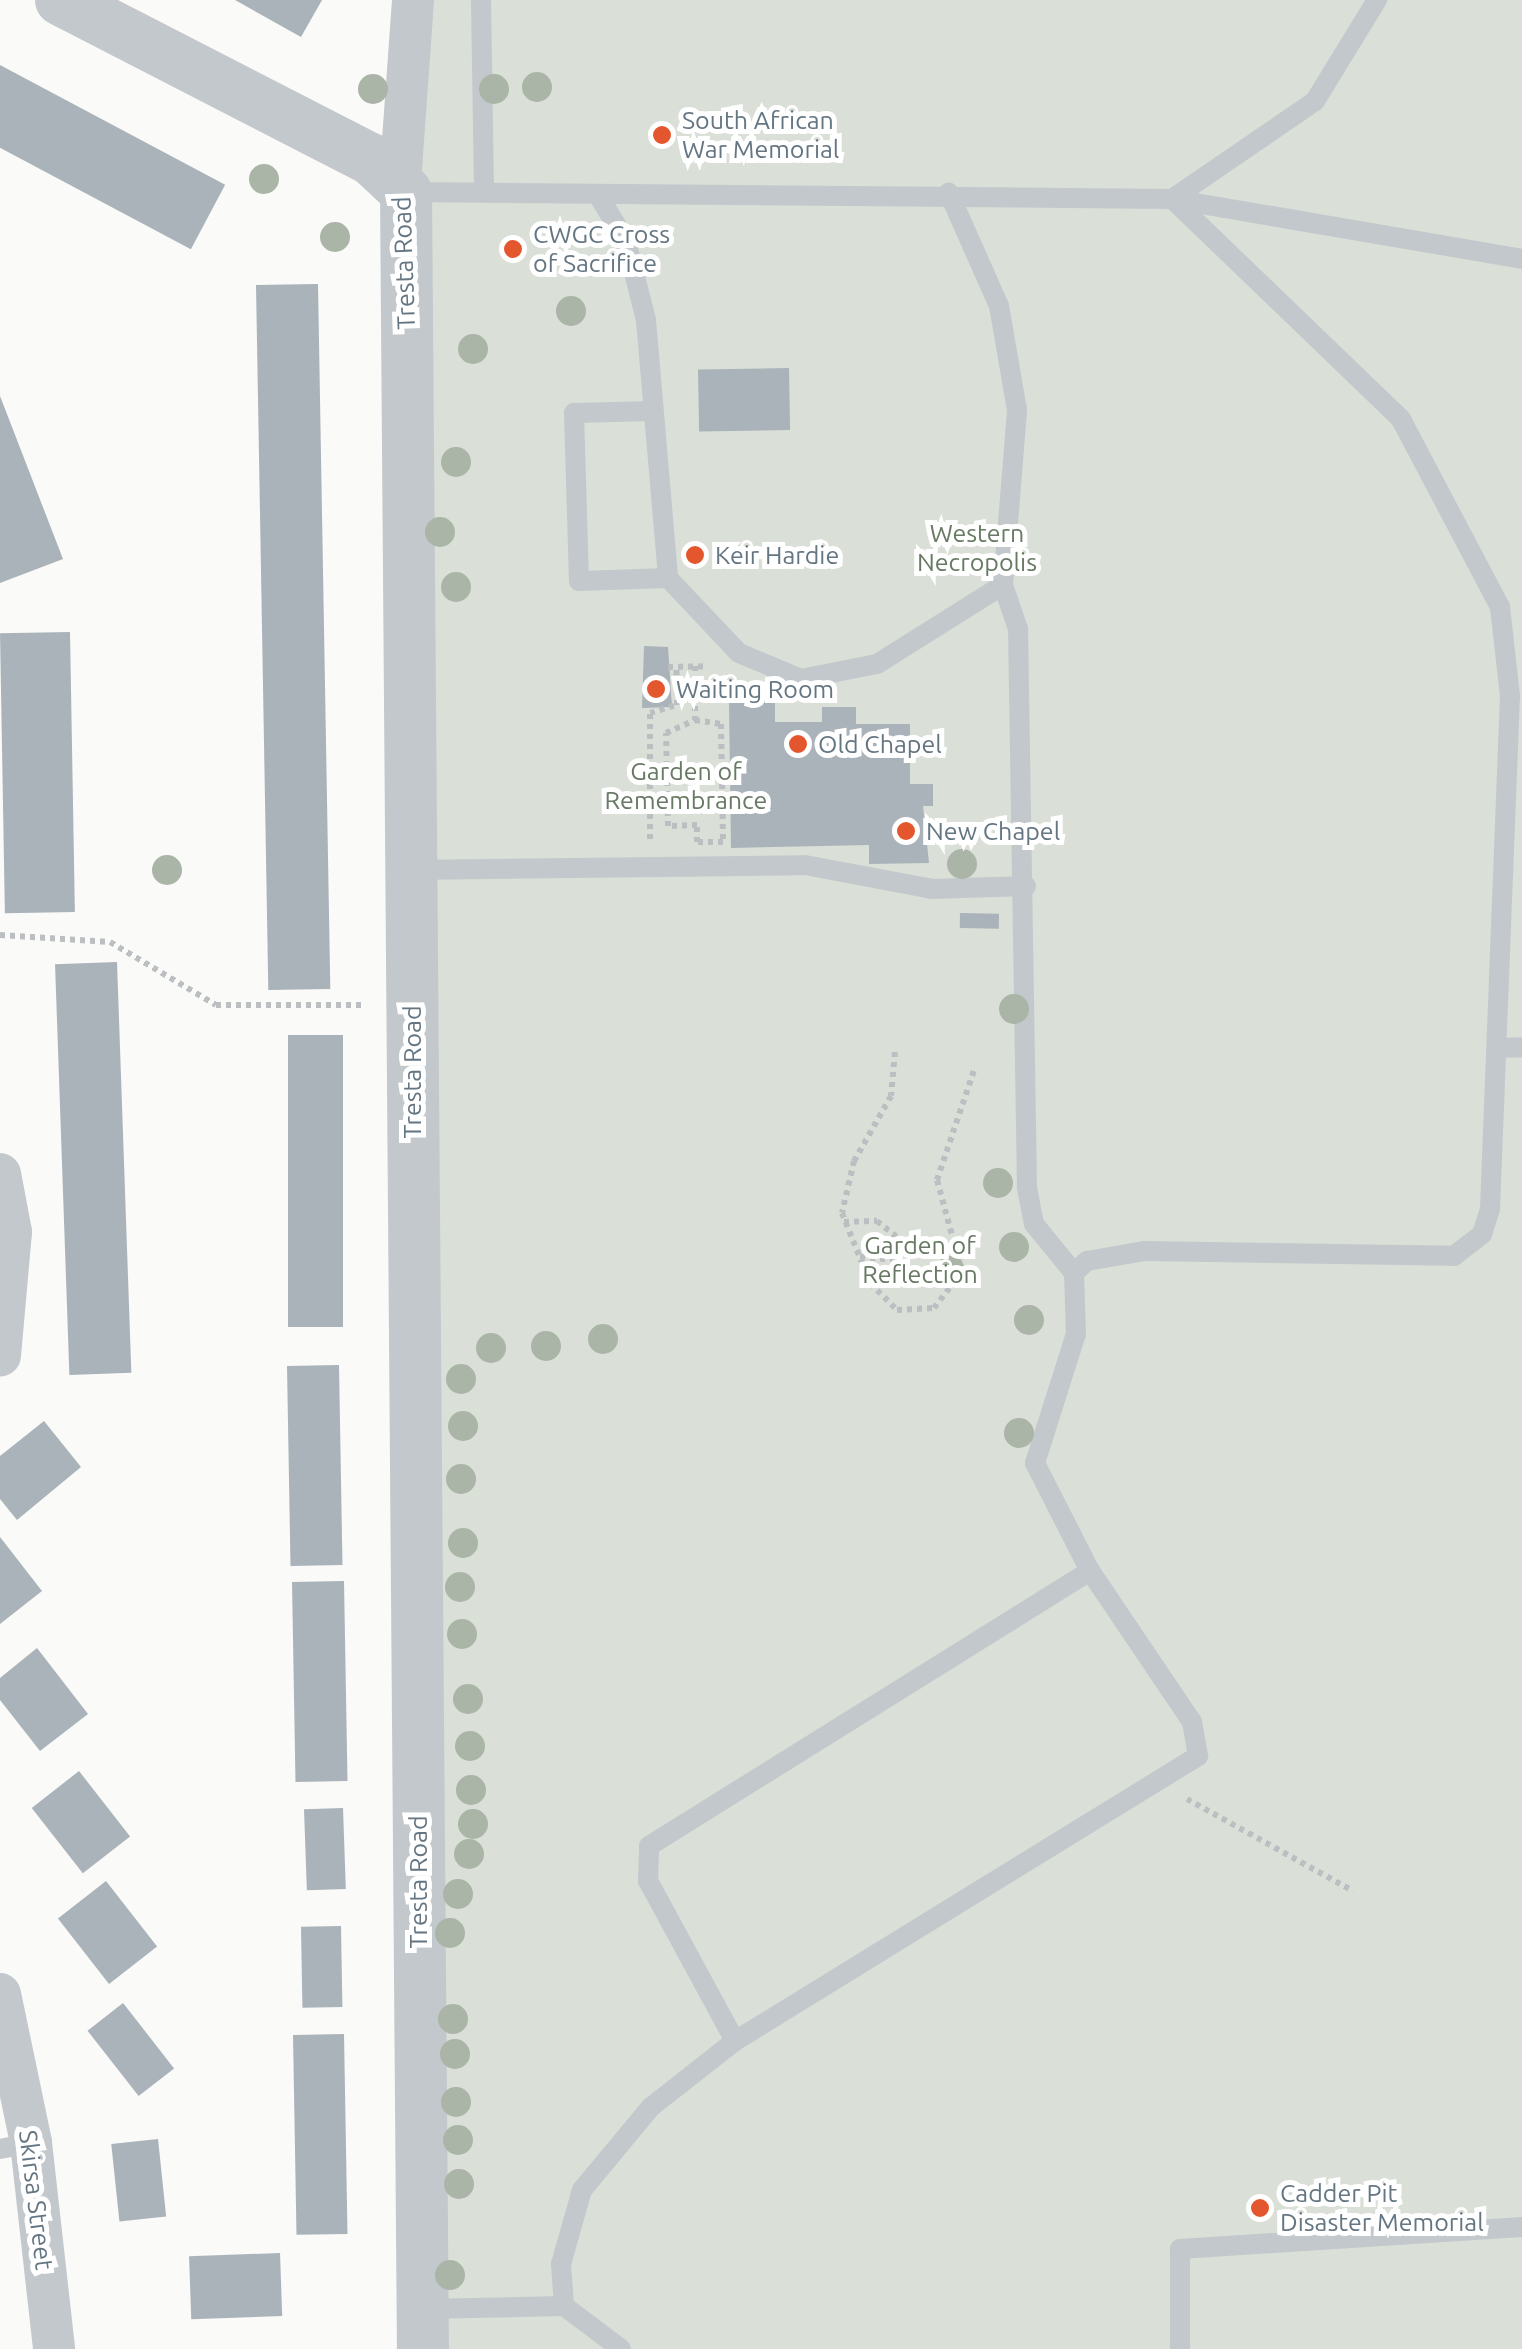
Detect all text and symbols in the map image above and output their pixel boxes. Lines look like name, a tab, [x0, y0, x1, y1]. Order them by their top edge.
place label: South African War Memorial	[682, 106, 839, 165]
marker: South African War Memorial	[651, 124, 673, 146]
street label: Tresta Road	[387, 196, 421, 330]
place label: CWGC Cross of Sacrifice	[533, 220, 670, 279]
marker: CWGC Cross of Sacrifice	[502, 238, 524, 260]
park label: Western Necropolis	[917, 519, 1037, 578]
place label: Keir Hardie	[715, 540, 839, 570]
marker: Keir Hardie	[684, 544, 706, 566]
place label: Waiting Room	[676, 674, 834, 704]
marker: Waiting Room	[645, 678, 667, 700]
place label: Old Chapel	[818, 729, 942, 759]
marker: Old Chapel	[787, 733, 809, 755]
park label: Garden of Remembrance	[605, 757, 767, 816]
place label: New Chapel	[926, 816, 1060, 846]
marker: New Chapel	[895, 820, 917, 842]
street label: Tresta Road	[397, 1005, 427, 1139]
park label: Garden of Reflection	[862, 1231, 978, 1290]
street label: Tresta Road	[403, 1815, 433, 1949]
street label: Skirsa Street	[13, 2128, 59, 2272]
place label: Cadder Pit Disaster Memorial	[1280, 2179, 1484, 2238]
marker: Cadder Pit Disaster Memorial	[1249, 2197, 1271, 2219]

